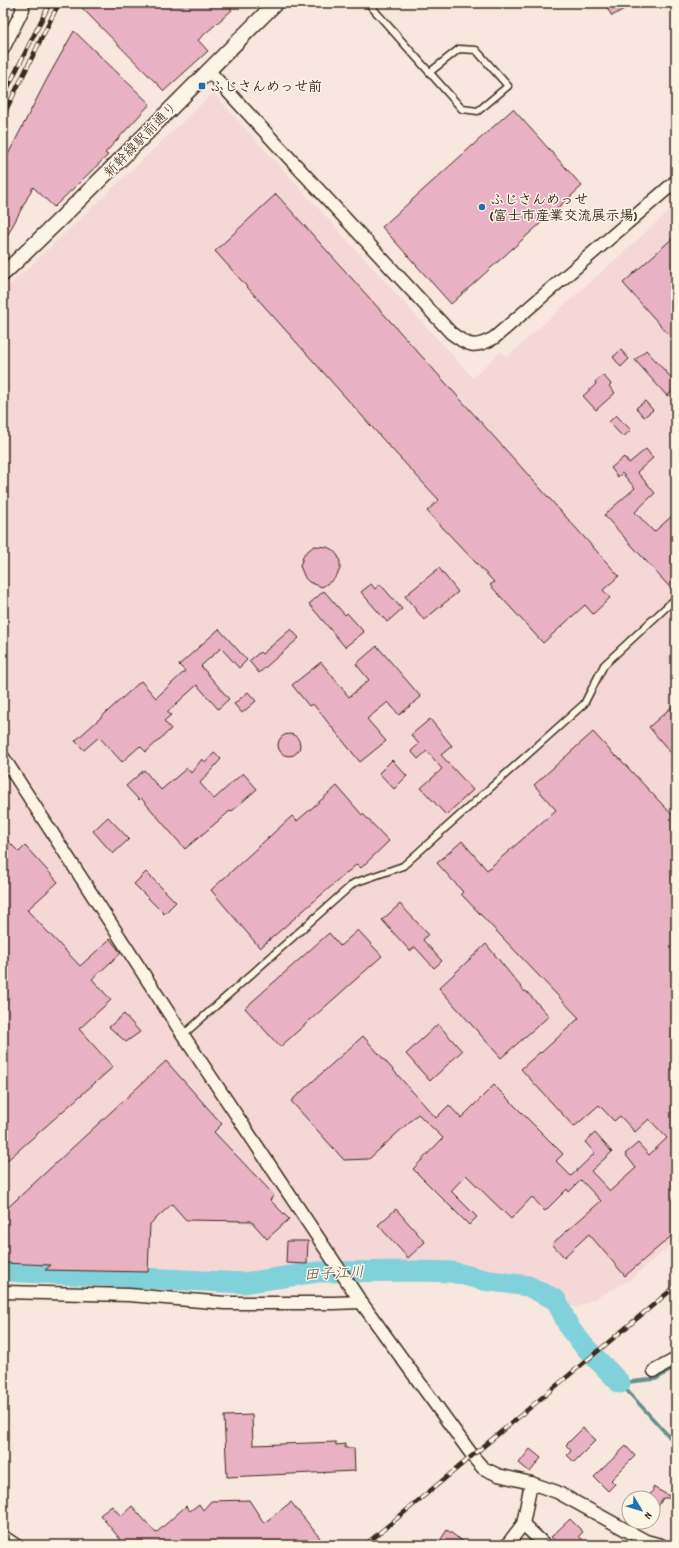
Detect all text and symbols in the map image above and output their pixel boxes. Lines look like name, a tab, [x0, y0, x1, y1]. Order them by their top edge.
place label: ふじさんめっせ前	[210, 78, 322, 98]
marker: ふじさんめっせ前	[197, 81, 207, 91]
street label: 新幹線駅前通り	[100, 98, 183, 183]
place label: ふじさんめっせ (富士市産業交流展示場)	[490, 191, 637, 227]
marker: ふじさんめっせ (富士市産業交流展示場)	[477, 202, 487, 212]
water label: 田子江川	[304, 1262, 365, 1288]
north arrow	[621, 1490, 661, 1530]
text: N	[639, 1508, 655, 1522]

